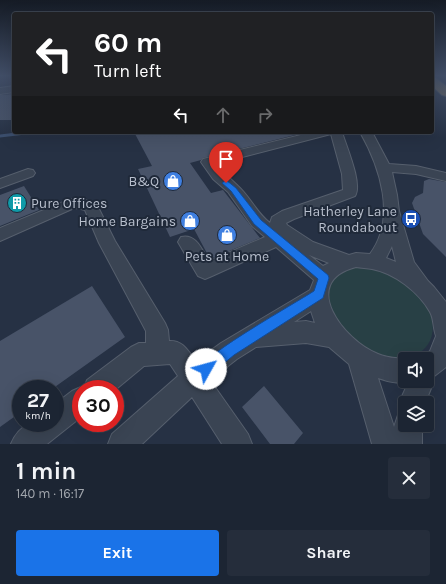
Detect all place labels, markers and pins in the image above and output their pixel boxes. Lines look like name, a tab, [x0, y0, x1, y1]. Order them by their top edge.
pin	[209, 142, 243, 183]
shop icon: B&Q	[162, 170, 184, 192]
place label: B&Q	[128, 173, 159, 190]
building icon: Pure Offices	[6, 192, 28, 214]
place label: Pure Offices	[31, 195, 107, 212]
place label: Hatherley Lane Roundabout	[303, 203, 397, 236]
bus stop icon: Hatherley Lane Roundabout	[400, 208, 422, 230]
shop icon: Home Bargains	[179, 210, 201, 232]
place label: Home Bargains	[79, 213, 176, 230]
shop icon: Pets at Home	[216, 224, 238, 246]
place label: Pets at Home	[185, 248, 269, 265]

